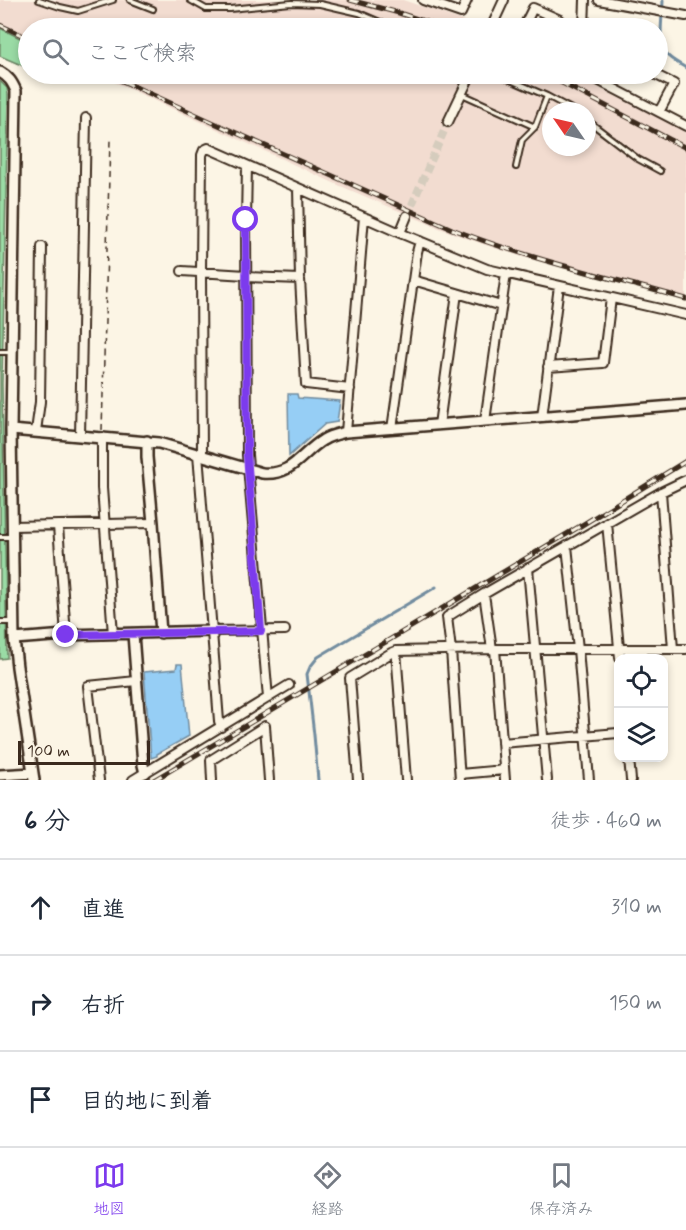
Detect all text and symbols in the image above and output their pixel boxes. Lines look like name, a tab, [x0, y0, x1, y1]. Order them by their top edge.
search box	[18, 18, 668, 84]
icon: search	[39, 35, 72, 68]
text: ここで検索	[87, 40, 197, 68]
north arrow	[542, 102, 596, 156]
route start	[232, 206, 258, 232]
route end	[52, 621, 78, 647]
map controls	[614, 654, 668, 762]
button: locate	[614, 654, 668, 708]
button: layers	[614, 708, 668, 762]
scale bar	[18, 738, 150, 766]
text: 100 m	[27, 741, 70, 762]
text: 6 分	[24, 805, 70, 839]
text: 徒歩 · 460 m	[551, 808, 662, 835]
icon: ahead	[24, 891, 57, 924]
text: 310 m	[611, 894, 662, 921]
text: 直進	[81, 896, 125, 924]
icon: right	[24, 987, 57, 1020]
text: 150 m	[609, 990, 662, 1017]
text: 右折	[81, 992, 125, 1020]
icon: arrive	[24, 1083, 57, 1116]
text: 目的地に到着	[81, 1088, 213, 1116]
tab: 地図	[93, 1159, 126, 1220]
tab: 経路	[311, 1159, 344, 1220]
tab: 保存済み	[529, 1159, 593, 1220]

